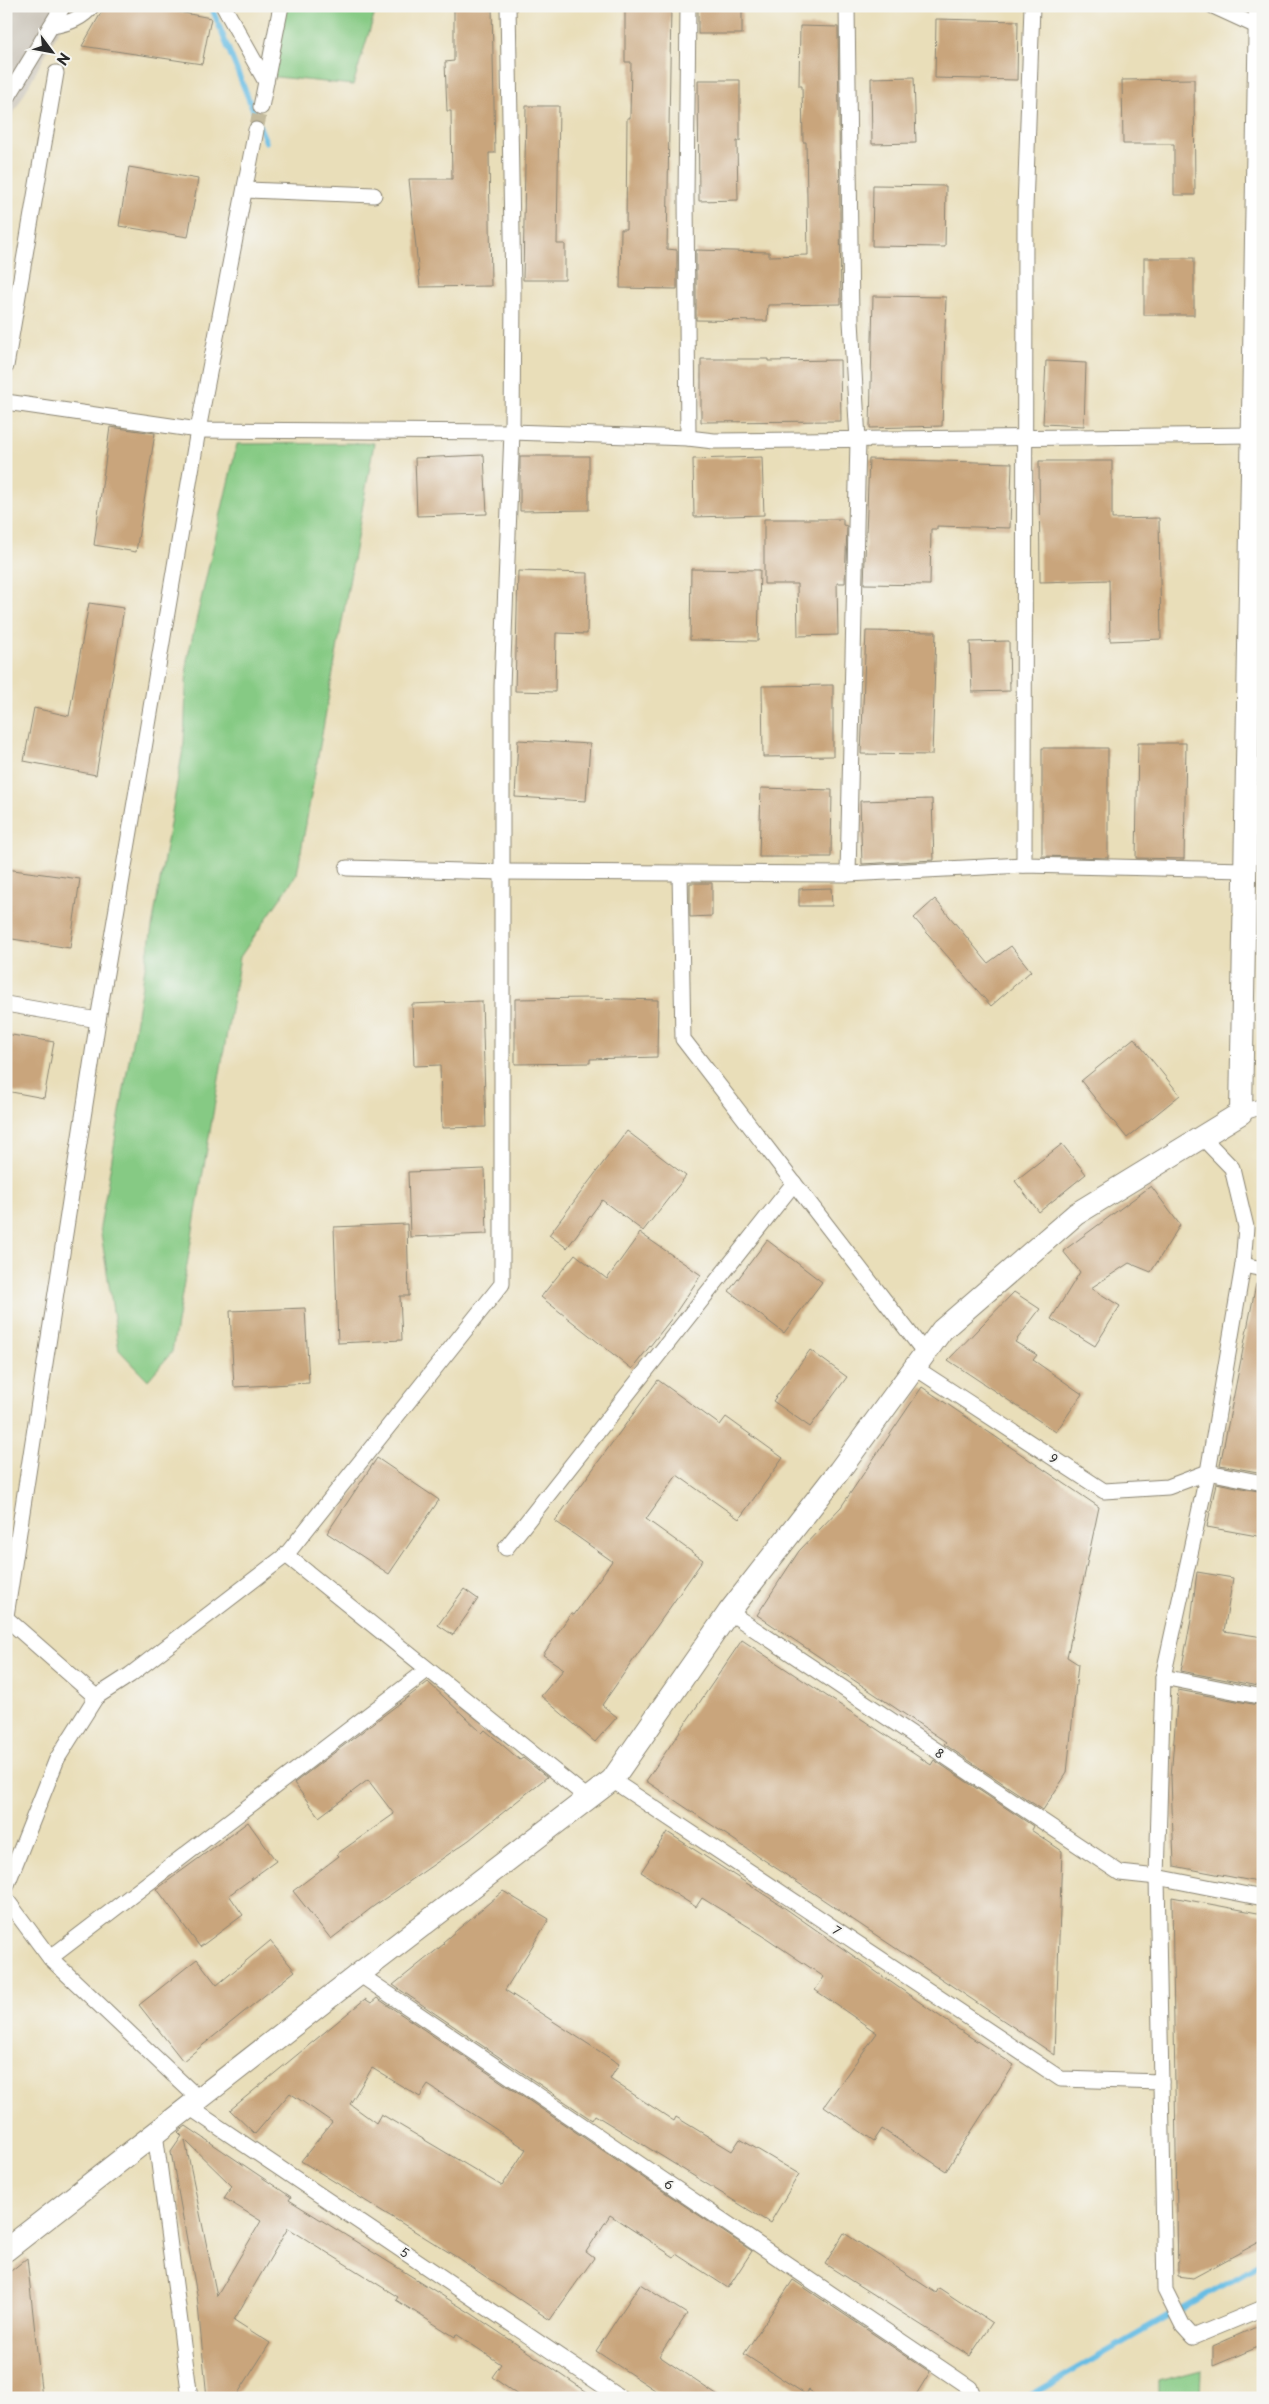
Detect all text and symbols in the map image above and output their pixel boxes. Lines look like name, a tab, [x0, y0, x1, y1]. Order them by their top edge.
north arrow	[28, 28, 78, 78]
text: N	[52, 49, 75, 69]
street label: 9	[1046, 1449, 1062, 1467]
street label: 8	[932, 1743, 948, 1763]
street label: 7	[829, 1921, 845, 1939]
street label: 6	[660, 2174, 678, 2194]
street label: 5	[397, 2242, 413, 2262]

